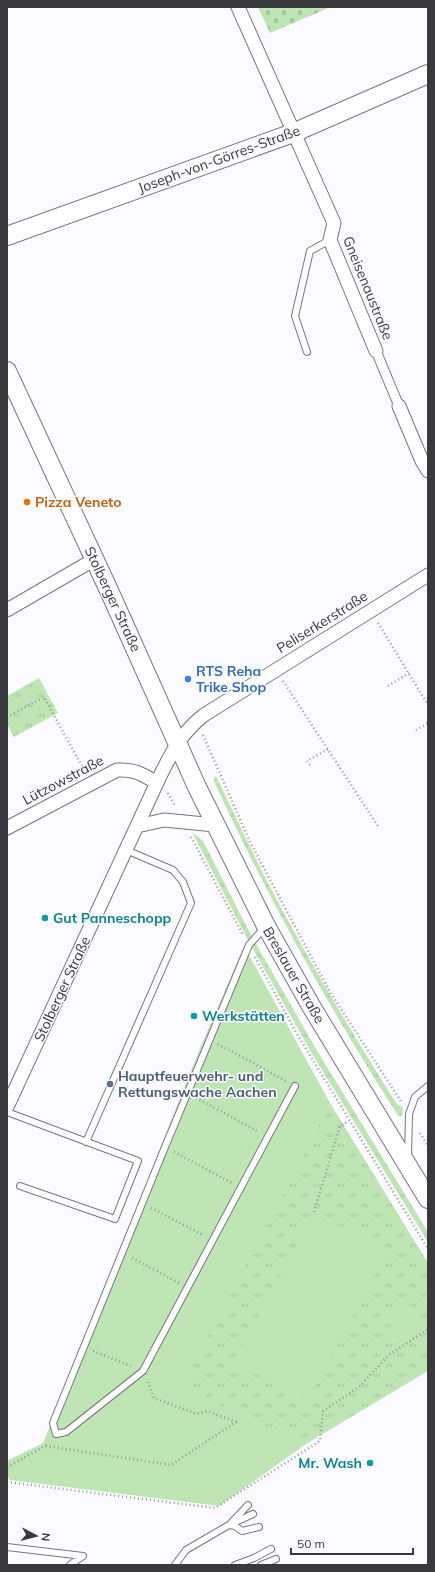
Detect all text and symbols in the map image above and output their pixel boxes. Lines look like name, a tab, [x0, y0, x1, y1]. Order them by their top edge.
street label: Joseph-von-Görres-Straße	[136, 121, 302, 197]
street label: Gneisenaustraße	[339, 233, 397, 343]
place label: Pizza Veneto	[35, 493, 122, 511]
marker: Pizza Veneto	[22, 497, 32, 507]
street label: Stolberger Straße	[81, 543, 145, 655]
street label: Peliserkerstraße	[273, 587, 371, 657]
place label: RTS Reha Trike Shop	[196, 662, 267, 696]
marker: RTS Reha Trike Shop	[183, 674, 193, 684]
street label: Lützowstraße	[19, 751, 107, 809]
place label: Gut Panneschopp	[53, 909, 172, 927]
marker: Gut Panneschopp	[40, 913, 50, 923]
street label: Breslauer Straße	[259, 923, 329, 1027]
street label: Stolberger Straße	[30, 933, 94, 1045]
place label: Werkstätten	[202, 1007, 285, 1025]
marker: Werkstätten	[189, 1011, 199, 1021]
place label: Hauptfeuerwehr- und Rettungswache Aachen	[118, 1067, 277, 1101]
marker: Hauptfeuerwehr- und Rettungswache Aachen	[105, 1079, 115, 1089]
place label: Mr. Wash	[298, 1454, 362, 1472]
marker: Mr. Wash	[365, 1458, 375, 1468]
north arrow	[16, 1516, 56, 1556]
scale bar	[291, 1530, 413, 1556]
text: N	[38, 1532, 53, 1542]
text: 50 m	[297, 1536, 325, 1551]

